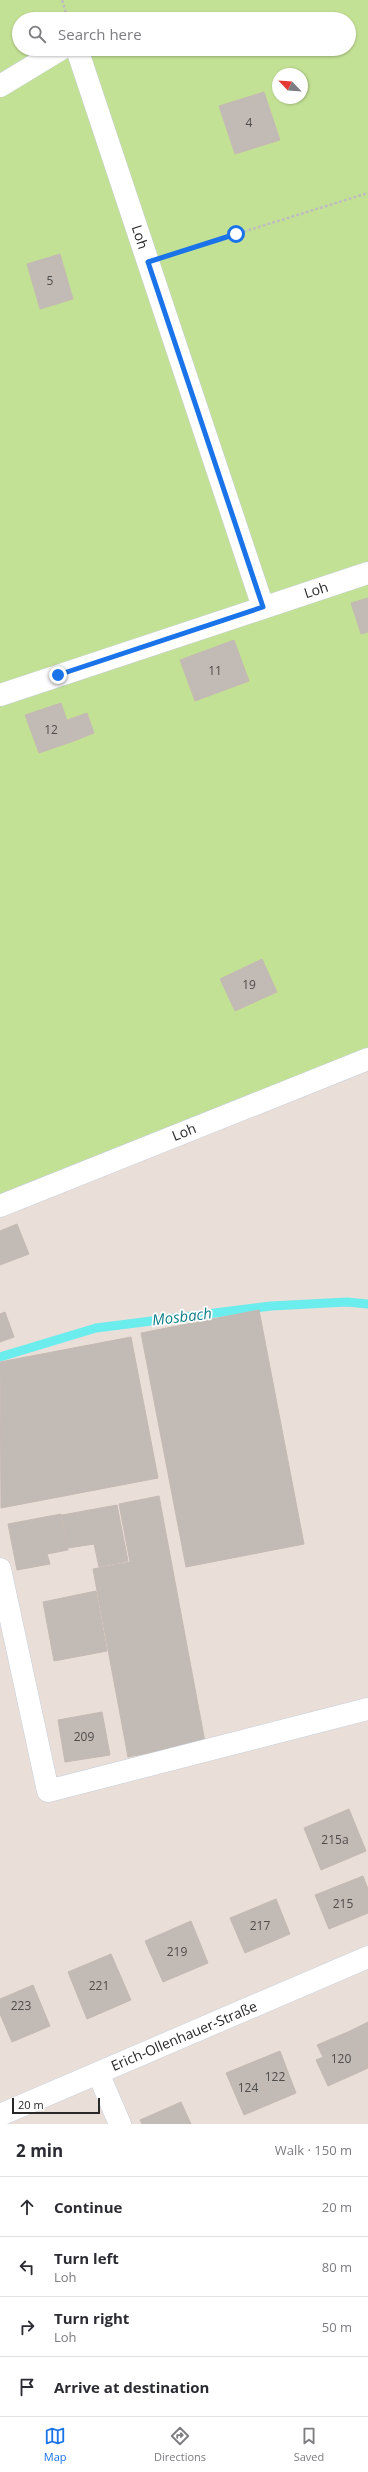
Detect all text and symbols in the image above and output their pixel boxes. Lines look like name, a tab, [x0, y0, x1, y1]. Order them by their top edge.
search box	[12, 12, 356, 56]
icon: search	[26, 23, 48, 45]
text: Search here	[58, 24, 142, 44]
north arrow	[272, 68, 308, 104]
house number: 4	[246, 114, 253, 131]
street label: Loh	[128, 222, 153, 251]
route start	[227, 225, 245, 243]
house number: 5	[47, 272, 54, 289]
street label: Loh	[301, 577, 330, 602]
house number: 11	[208, 662, 222, 679]
route end	[49, 666, 67, 684]
house number: 12	[44, 721, 58, 738]
house number: 19	[242, 976, 256, 993]
street label: Loh	[169, 1118, 199, 1145]
water label: Mosbach	[151, 1302, 213, 1330]
house number: 209	[74, 1728, 94, 1745]
house number: 215a	[321, 1831, 349, 1848]
house number: 215	[333, 1895, 353, 1912]
house number: 217	[250, 1917, 270, 1934]
house number: 219	[167, 1943, 187, 1960]
house number: 221	[89, 1977, 109, 1994]
street label: Erich-Ollenhauer-Straße	[108, 1996, 260, 2075]
house number: 223	[11, 1997, 31, 2014]
house number: 120	[331, 2050, 351, 2067]
house number: 122	[265, 2068, 285, 2085]
house number: 124	[238, 2079, 258, 2096]
scale bar	[12, 2096, 100, 2115]
text: 20 m	[18, 2097, 44, 2112]
text: 2 min	[16, 2139, 63, 2162]
text: Walk · 150 m	[275, 2141, 352, 2159]
icon: ahead	[16, 2196, 38, 2218]
text: Continue	[54, 2197, 122, 2217]
text: 20 m	[322, 2198, 352, 2216]
text: Turn left	[54, 2248, 119, 2268]
icon: left	[16, 2256, 38, 2278]
text: 80 m	[322, 2258, 352, 2276]
text: Loh	[54, 2268, 77, 2286]
text: Turn right	[54, 2308, 129, 2328]
icon: right	[16, 2316, 38, 2338]
text: 50 m	[322, 2318, 352, 2336]
text: Loh	[54, 2328, 77, 2346]
icon: arrive	[16, 2376, 38, 2398]
text: Arrive at destination	[54, 2377, 209, 2397]
tab: Map	[44, 2425, 67, 2464]
tab: Directions	[154, 2425, 206, 2464]
tab: Saved	[294, 2425, 324, 2464]

